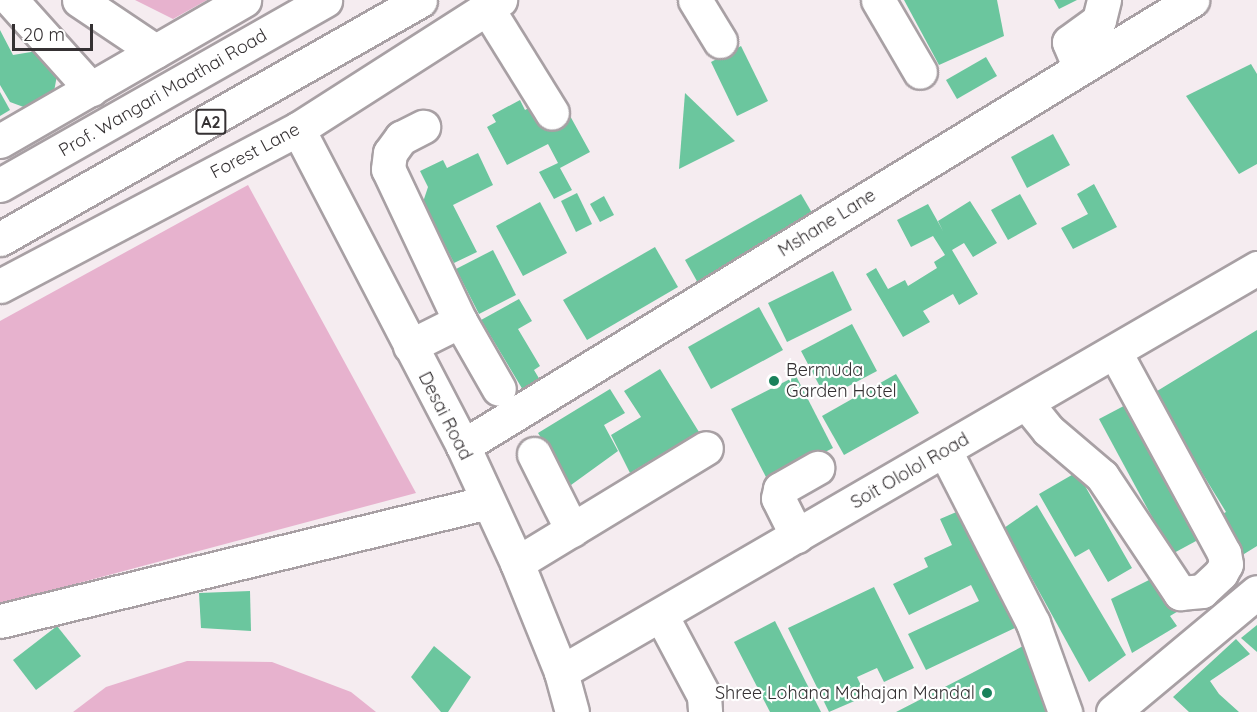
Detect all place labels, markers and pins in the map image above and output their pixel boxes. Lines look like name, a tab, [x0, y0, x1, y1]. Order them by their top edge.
place label: Bermuda Garden Hotel	[786, 360, 897, 403]
marker: Bermuda Garden Hotel	[767, 374, 781, 388]
place label: Shree Lohana Mahajan Mandal	[715, 682, 975, 704]
marker: Shree Lohana Mahajan Mandal	[980, 686, 994, 700]

